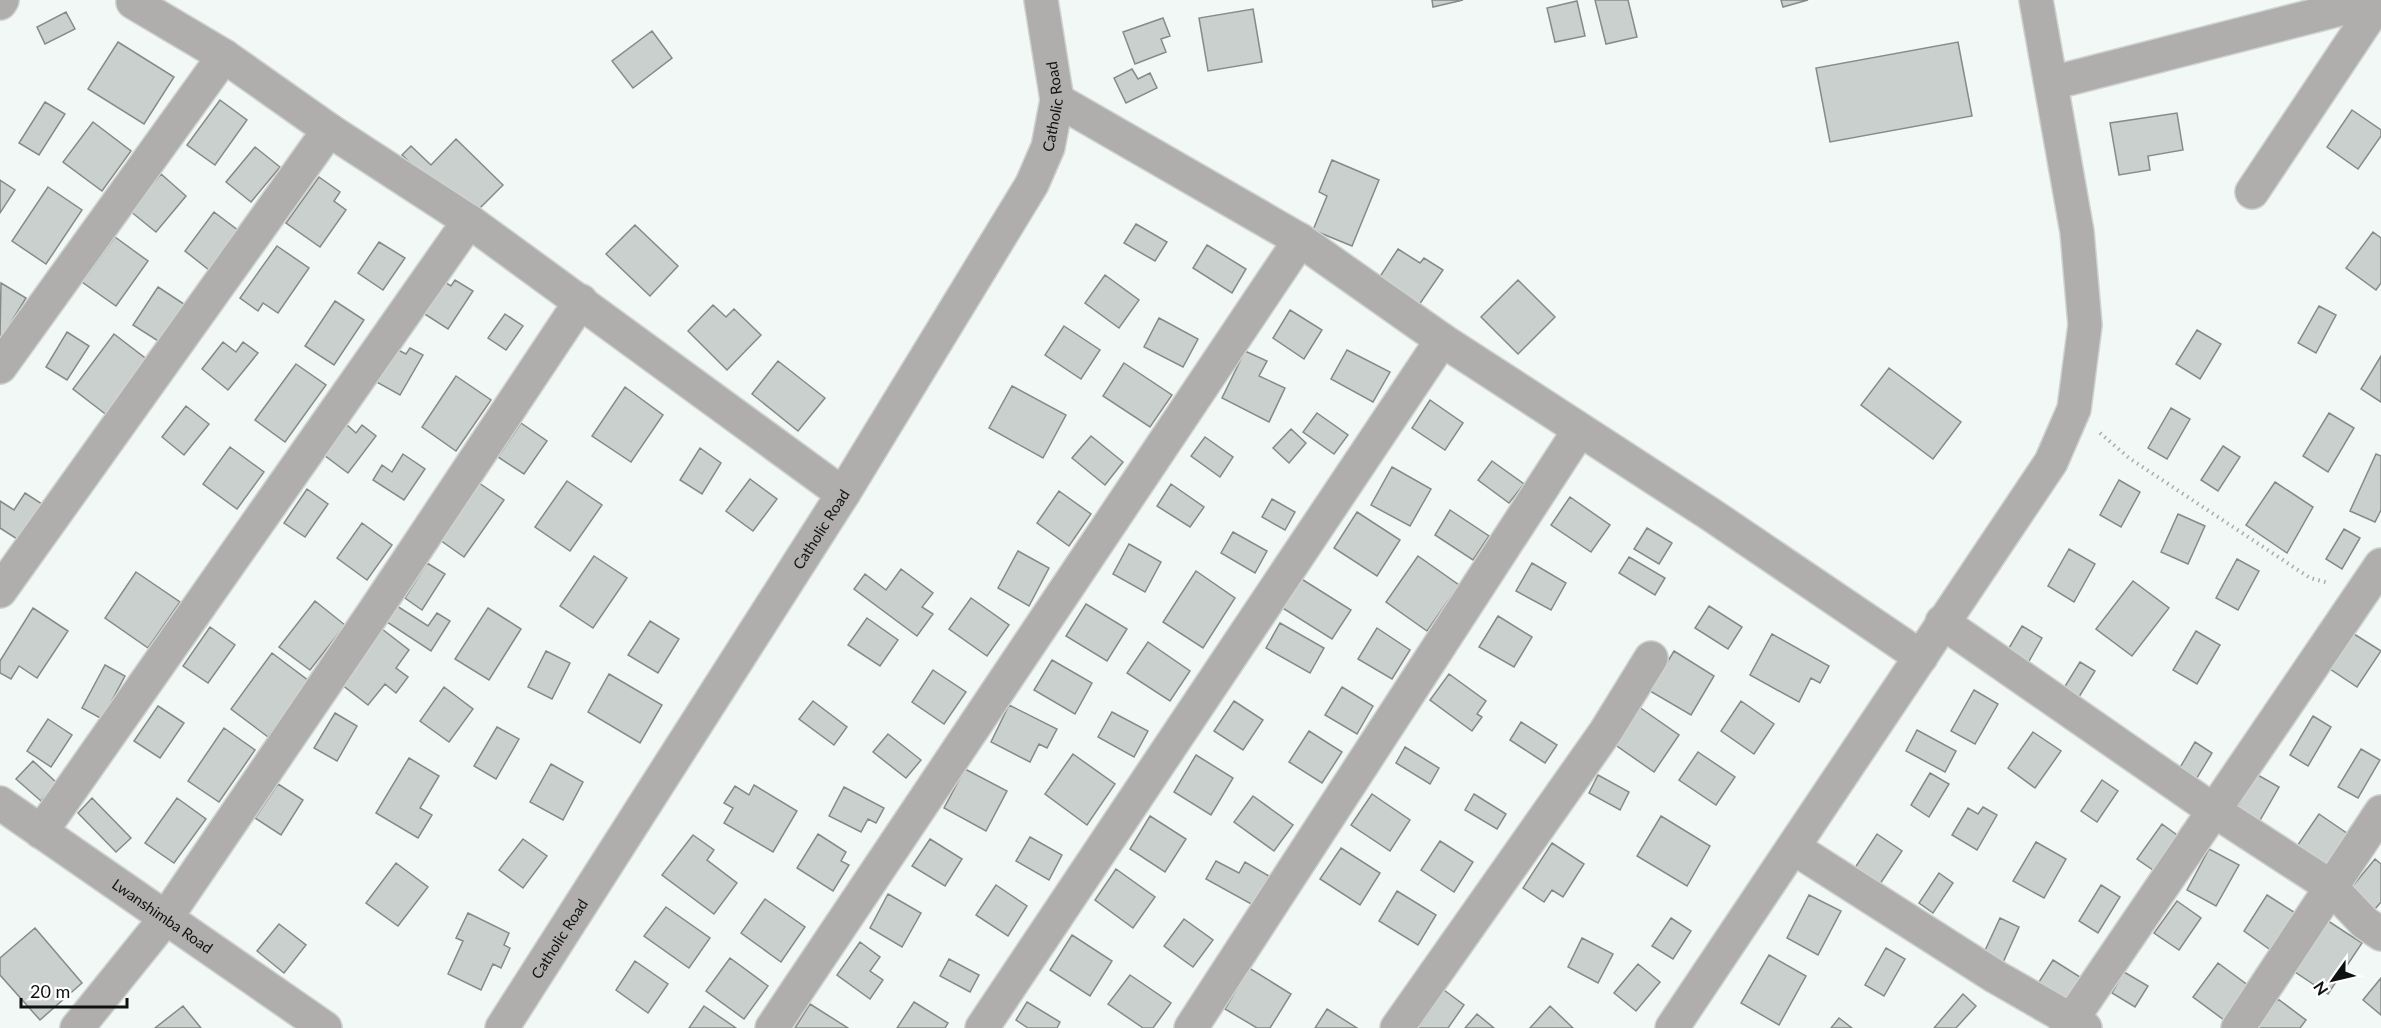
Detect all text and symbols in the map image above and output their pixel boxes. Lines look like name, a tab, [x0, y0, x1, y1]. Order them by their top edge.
street label: Catholic Road	[1038, 60, 1066, 153]
street label: Catholic Road	[789, 486, 853, 572]
street label: Lwanshimba Road	[109, 875, 216, 957]
street label: Catholic Road	[527, 895, 591, 982]
north arrow	[2303, 950, 2363, 1010]
scale bar	[21, 971, 128, 1009]
text: N	[2309, 978, 2331, 999]
text: 20 m	[30, 980, 70, 1002]

